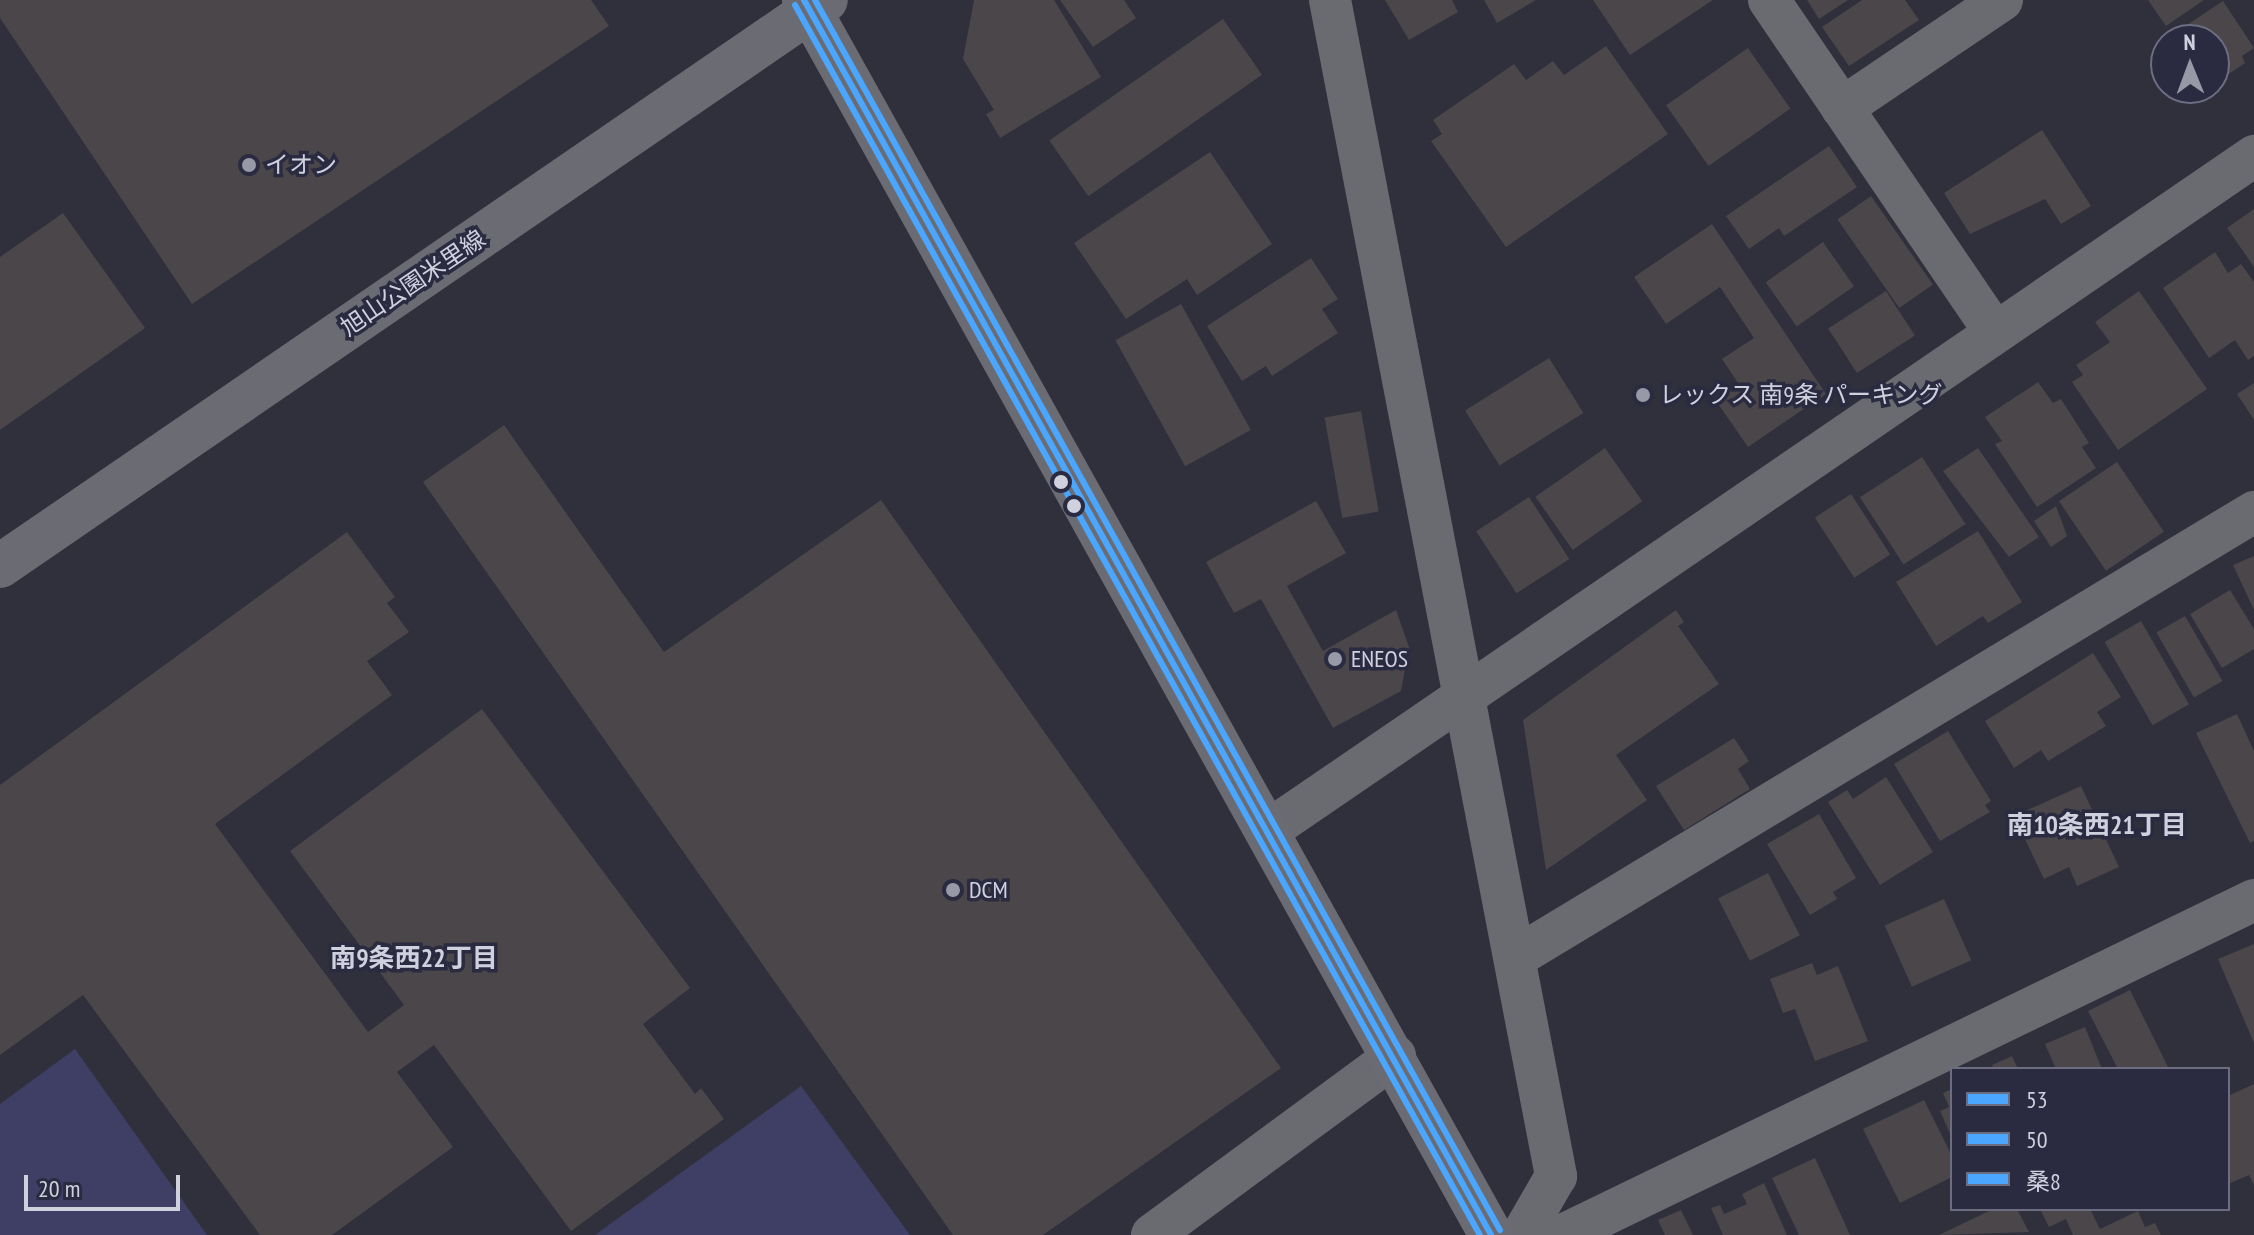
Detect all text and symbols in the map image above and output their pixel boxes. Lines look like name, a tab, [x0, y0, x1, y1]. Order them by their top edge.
north arrow	[2150, 24, 2230, 104]
text: N	[2183, 28, 2196, 56]
place label: イオン	[265, 151, 337, 179]
marker: イオン	[240, 156, 258, 174]
street label: 旭山公園米里線	[335, 224, 491, 342]
place label: レックス 南9条 パーキング	[1659, 381, 1944, 409]
marker: レックス 南9条 パーキング	[1634, 386, 1652, 404]
unlabelled marker	[1053, 474, 1069, 490]
unlabelled marker	[1066, 498, 1082, 514]
place label: ENEOS	[1351, 645, 1408, 673]
marker: ENEOS	[1326, 650, 1344, 668]
district label: 南10条西21丁目	[2007, 809, 2187, 841]
place label: DCM	[969, 876, 1008, 904]
marker: DCM	[944, 881, 962, 899]
district label: 南9条西22丁目	[330, 942, 498, 974]
legend	[1950, 1067, 2230, 1211]
text: 53	[2026, 1084, 2048, 1115]
text: 50	[2026, 1124, 2048, 1155]
scale bar	[28, 1159, 184, 1209]
text: 桑8	[2026, 1166, 2061, 1197]
text: 20 m	[38, 1173, 80, 1204]

